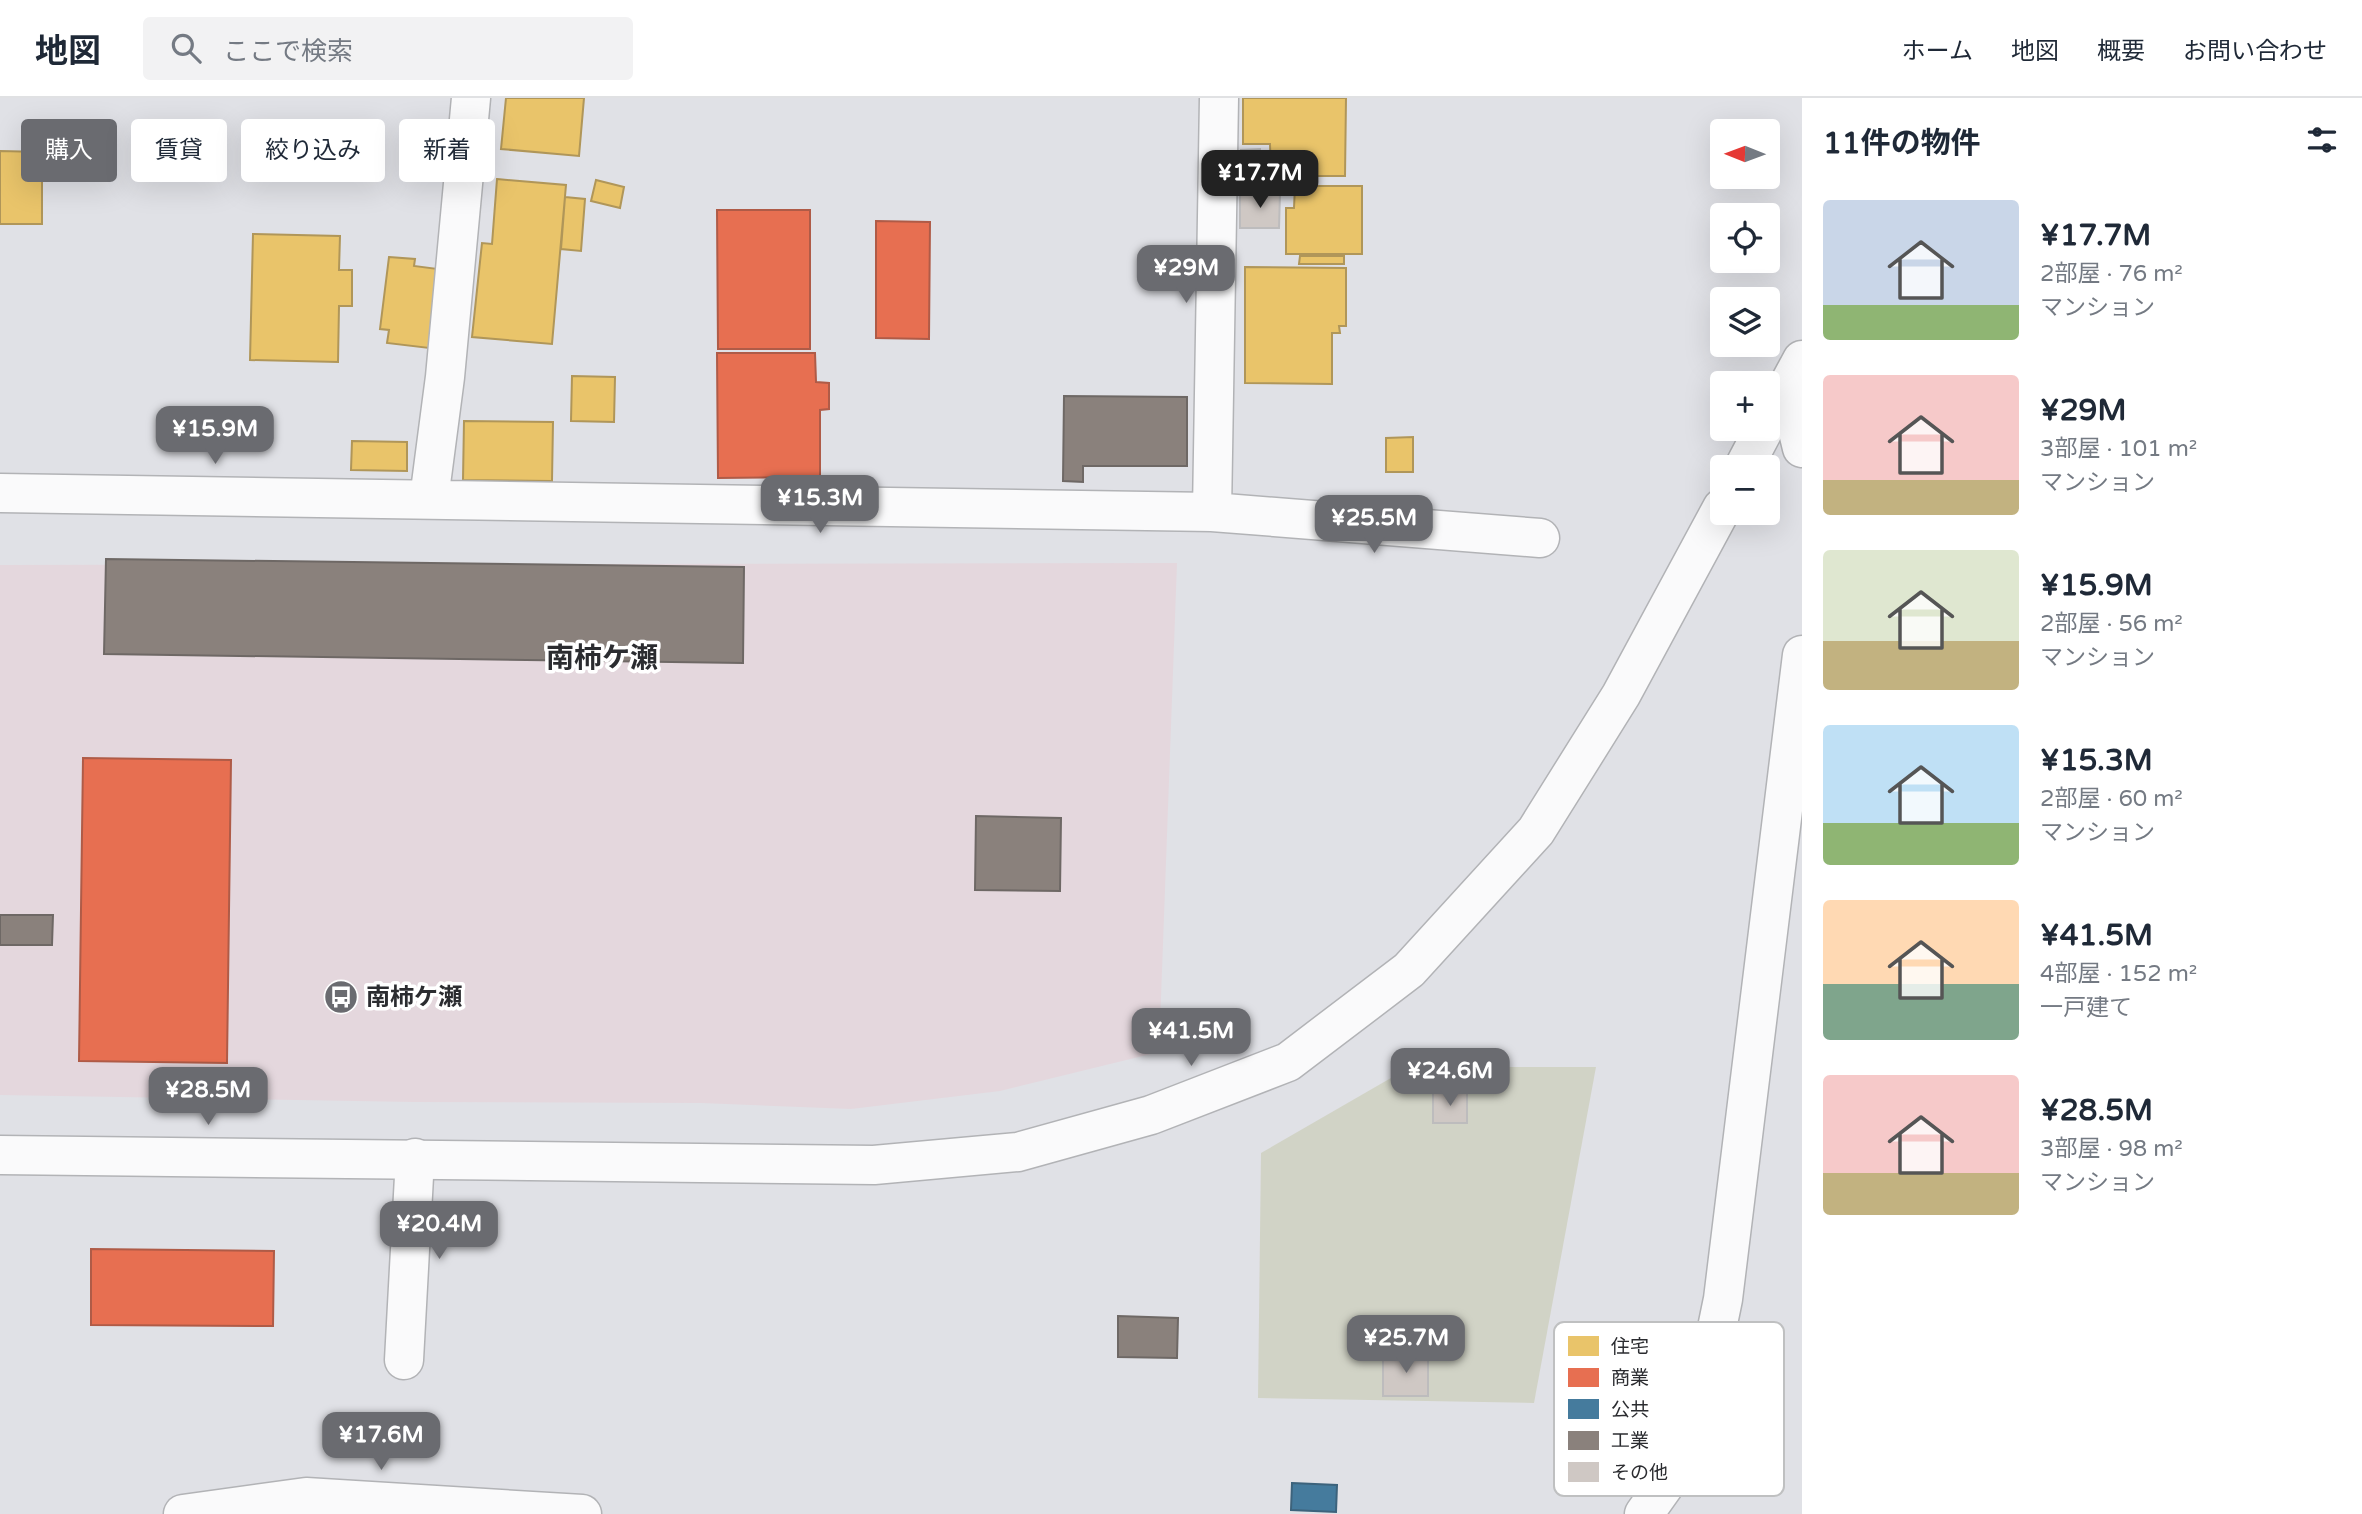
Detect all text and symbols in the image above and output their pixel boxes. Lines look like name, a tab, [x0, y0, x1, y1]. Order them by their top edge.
search box	[143, 17, 633, 80]
icon: search	[167, 29, 205, 67]
text: 地図	[35, 32, 101, 71]
text: ここで検索	[223, 36, 353, 67]
text: ホーム	[1902, 37, 1973, 66]
text: 地図	[2011, 37, 2059, 66]
text: 概要	[2097, 37, 2145, 66]
text: お問い合わせ	[2183, 37, 2327, 66]
chip: 購入	[21, 119, 117, 182]
chip: 賃貸	[131, 119, 227, 182]
chip: 絞り込み	[241, 119, 385, 182]
chip: 新着	[399, 119, 495, 182]
north arrow	[1710, 119, 1780, 189]
map controls	[1710, 119, 1780, 525]
icon: filters	[2303, 121, 2341, 159]
text: 11件の物件	[1823, 125, 1981, 162]
pin: ¥17.7M	[1203, 150, 1317, 210]
text: ¥17.7M	[1217, 159, 1303, 187]
button: locate	[1710, 203, 1780, 273]
text: ¥17.7M	[2040, 217, 2151, 254]
icon: home	[1879, 228, 1963, 312]
pin: ¥29M	[1145, 246, 1227, 305]
text: ¥29M	[1153, 254, 1219, 282]
text: 2部屋 · 76 m²	[2040, 260, 2183, 288]
button: layers	[1710, 287, 1780, 357]
text: マンション	[2040, 294, 2155, 322]
button: +	[1710, 371, 1780, 441]
text: ¥29M	[2040, 392, 2126, 429]
icon: home	[1879, 403, 1963, 487]
pin: ¥15.9M	[158, 406, 272, 466]
text: ¥15.9M	[172, 415, 258, 443]
text: 3部屋 · 101 m²	[2040, 435, 2197, 463]
button: −	[1710, 455, 1780, 525]
text: マンション	[2040, 469, 2155, 497]
pin: ¥15.3M	[763, 476, 877, 535]
text: ¥15.3M	[777, 484, 863, 512]
pin: ¥25.5M	[1317, 496, 1431, 555]
text: ¥25.5M	[1331, 504, 1417, 532]
text: ¥15.9M	[2040, 567, 2153, 604]
icon: home	[1879, 578, 1963, 662]
text: 2部屋 · 56 m²	[2040, 610, 2183, 638]
district label: 南柿ケ瀬	[546, 641, 658, 675]
text: マンション	[2040, 644, 2155, 672]
text: ¥15.3M	[2040, 742, 2153, 779]
icon: home	[1879, 753, 1963, 837]
text: 2部屋 · 60 m²	[2040, 785, 2183, 813]
text: マンション	[2040, 819, 2155, 847]
text: ¥41.5M	[2040, 917, 2153, 954]
icon: home	[1879, 928, 1963, 1012]
text: 4部屋 · 152 m²	[2040, 960, 2197, 988]
bus stop icon: 南柿ケ瀬	[322, 978, 360, 1016]
place label: 南柿ケ瀬	[366, 983, 462, 1012]
text: 一戸建て	[2040, 994, 2132, 1022]
pin: ¥41.5M	[1134, 1009, 1248, 1068]
text: ¥41.5M	[1148, 1017, 1234, 1045]
pin: ¥24.6M	[1393, 1048, 1507, 1108]
text: ¥24.6M	[1407, 1057, 1493, 1085]
pin: ¥28.5M	[151, 1068, 265, 1127]
text: ¥28.5M	[165, 1076, 251, 1104]
text: ¥28.5M	[2040, 1092, 2153, 1129]
icon: home	[1879, 1103, 1963, 1187]
text: 3部屋 · 98 m²	[2040, 1135, 2183, 1163]
text: マンション	[2040, 1169, 2155, 1197]
pin: ¥20.4M	[382, 1202, 496, 1261]
text: ¥20.4M	[396, 1210, 482, 1238]
pin: ¥25.7M	[1349, 1316, 1463, 1375]
legend	[1554, 1322, 1784, 1496]
text: ¥25.7M	[1363, 1324, 1449, 1352]
text: 住宅	[1611, 1336, 1649, 1358]
text: 商業	[1611, 1367, 1649, 1389]
text: 公共	[1611, 1399, 1649, 1421]
pin: ¥17.6M	[324, 1412, 438, 1472]
text: ¥17.6M	[338, 1421, 424, 1449]
text: 工業	[1611, 1430, 1649, 1452]
text: その他	[1611, 1462, 1668, 1484]

